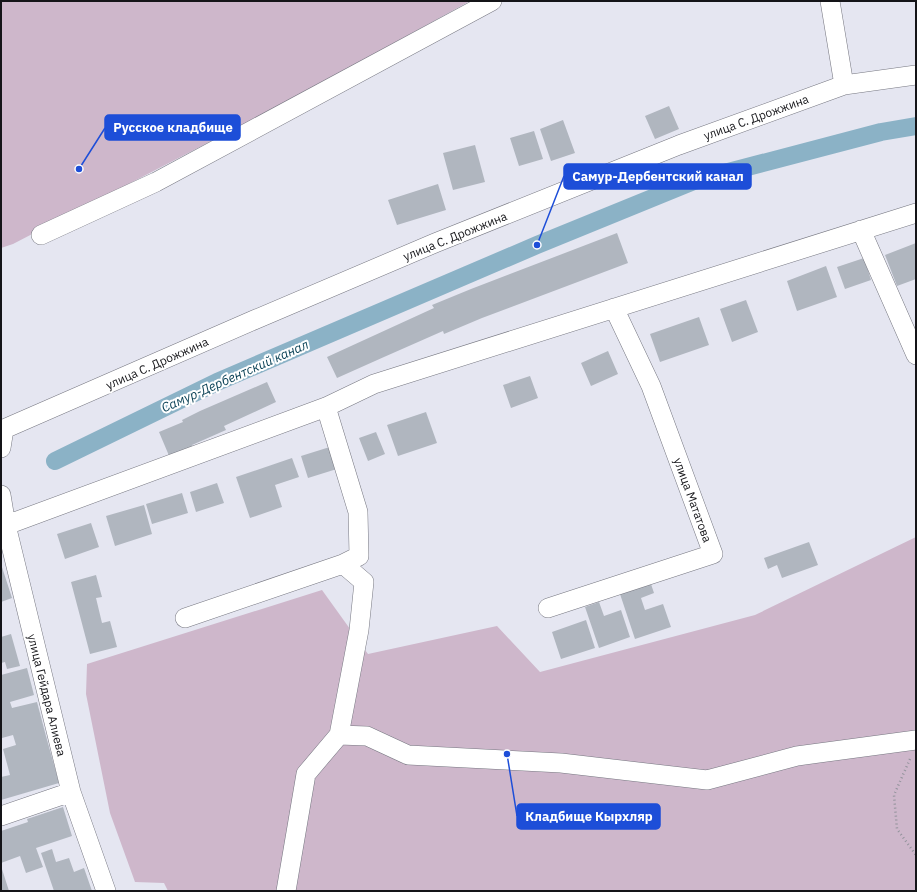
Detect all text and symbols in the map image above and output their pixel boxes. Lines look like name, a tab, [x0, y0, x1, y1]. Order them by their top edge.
street label: улица С. Дрожжина	[701, 91, 811, 143]
callout: Русское кладбище	[105, 115, 240, 140]
text: Русское кладбище	[113, 119, 233, 136]
callout: Самур-Дербентский канал	[564, 164, 751, 189]
text: Самур-Дербентский канал	[572, 168, 744, 185]
street label: улица С. Дрожжина	[401, 208, 510, 264]
street label: улица С. Дрожжина	[103, 333, 211, 392]
water label: Самур-Дербентский канал	[159, 336, 311, 416]
street label: улица Мататова	[671, 456, 715, 545]
street label: улица Гейдара Алиева	[25, 632, 70, 758]
callout: Кладбище Кырхляр	[517, 804, 660, 829]
text: Кладбище Кырхляр	[525, 808, 653, 825]

